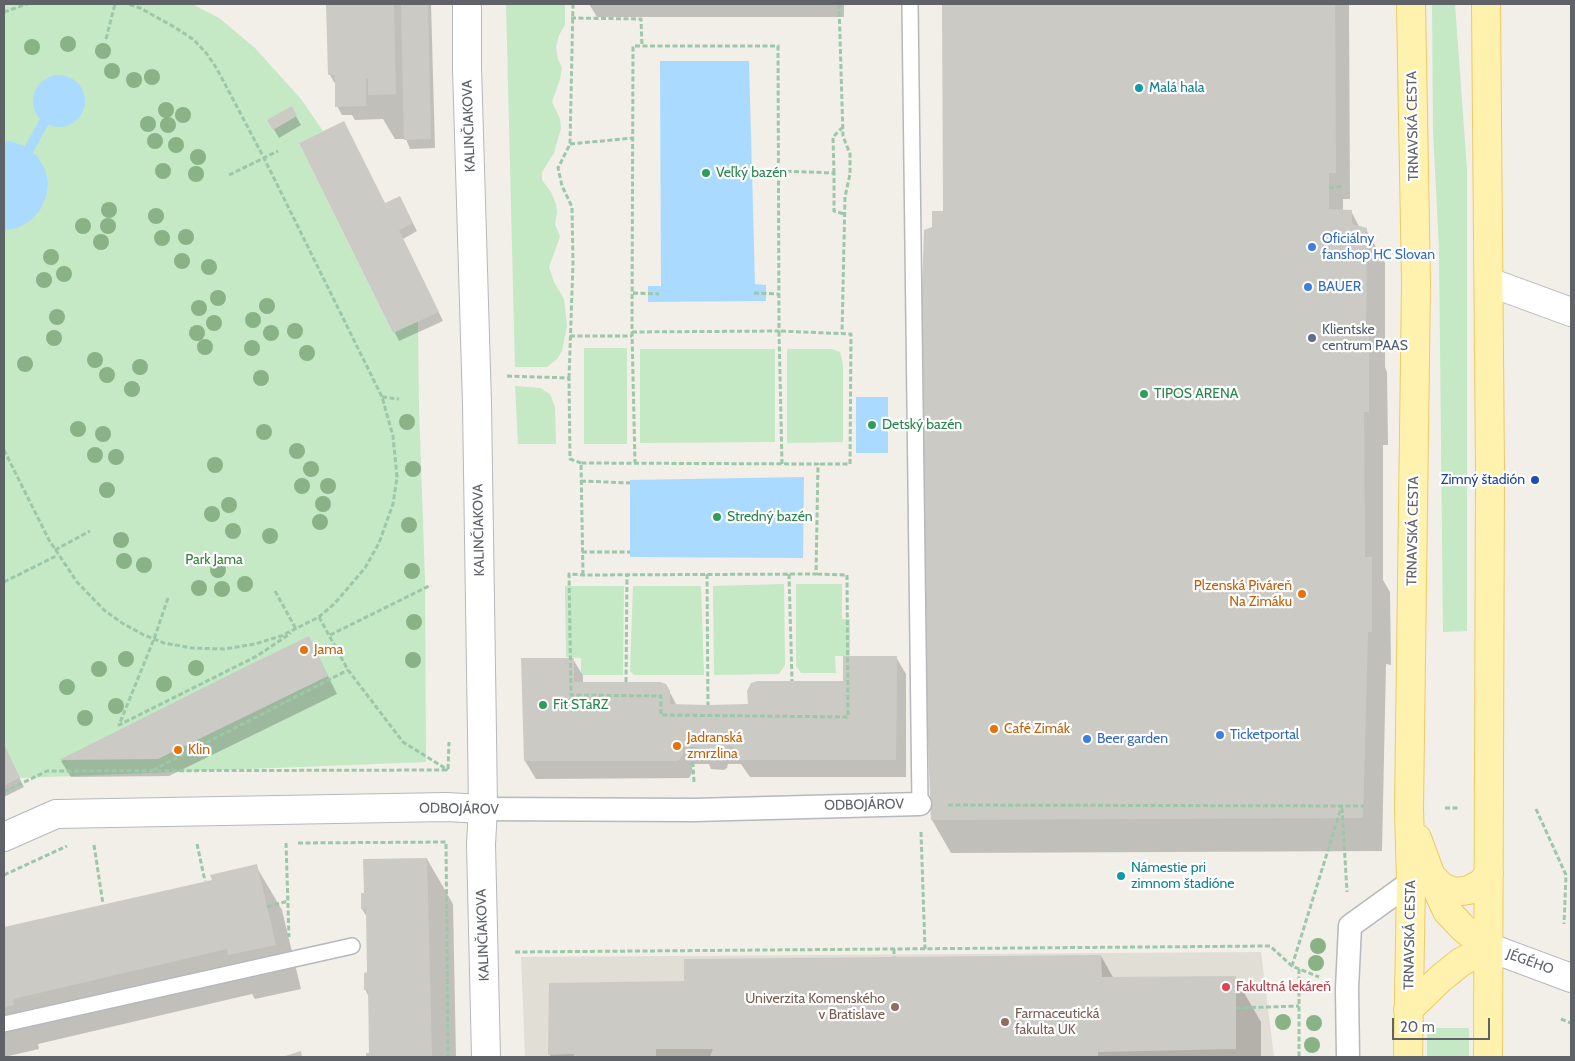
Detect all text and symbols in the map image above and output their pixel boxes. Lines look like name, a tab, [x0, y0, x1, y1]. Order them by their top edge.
street label: TRNAVSKÁ CESTA	[1404, 71, 1422, 181]
street label: KALINČIAKOVA	[459, 80, 479, 172]
place label: Malá hala	[1149, 80, 1205, 96]
marker: Malá hala	[1133, 82, 1145, 94]
place label: Veľký bazén	[716, 165, 787, 181]
marker: Veľký bazén	[700, 167, 712, 179]
place label: Oficiálny fanshop HC Slovan	[1322, 231, 1435, 264]
marker: Oficiálny fanshop HC Slovan	[1306, 241, 1318, 253]
place label: BAUER	[1318, 279, 1361, 295]
marker: BAUER	[1302, 281, 1314, 293]
place label: Klientske centrum PAAS	[1322, 322, 1408, 354]
marker: Klientske centrum PAAS	[1306, 332, 1318, 344]
place label: TIPOS ARENA	[1154, 386, 1238, 402]
marker: TIPOS ARENA	[1138, 388, 1150, 400]
place label: Detský bazén	[882, 417, 962, 433]
marker: Detský bazén	[866, 419, 878, 431]
place label: Zimný štadión	[1441, 472, 1525, 488]
marker: Zimný štadión	[1529, 474, 1541, 486]
street label: TRNAVSKÁ CESTA	[1404, 476, 1422, 586]
street label: KALINČIAKOVA	[470, 484, 488, 576]
place label: Stredný bazén	[727, 509, 813, 525]
marker: Stredný bazén	[711, 511, 723, 523]
park label: Park Jama	[185, 552, 243, 568]
place label: Plzenská Piváreň Na Zimáku	[1194, 578, 1292, 610]
marker: Plzenská Piváreň Na Zimáku	[1296, 588, 1308, 600]
place label: Jama	[314, 642, 343, 658]
marker: Jama	[298, 644, 310, 656]
place label: Fit STaRZ	[553, 697, 608, 713]
marker: Fit STaRZ	[537, 699, 549, 711]
place label: Café Zimák	[1004, 721, 1070, 737]
marker: Café Zimák	[988, 723, 1000, 735]
place label: Ticketportal	[1230, 727, 1299, 743]
marker: Ticketportal	[1214, 729, 1226, 741]
place label: Jadranská zmrzlina	[687, 730, 743, 762]
place label: Beer garden	[1097, 731, 1168, 747]
marker: Beer garden	[1081, 733, 1093, 745]
marker: Jadranská zmrzlina	[671, 740, 683, 752]
place label: Klin	[188, 742, 210, 758]
marker: Klin	[172, 744, 184, 756]
street label: ODBOJÁROV	[824, 796, 904, 814]
street label: ODBOJÁROV	[419, 800, 499, 818]
place label: Námestie pri zimnom štadióne	[1131, 860, 1234, 892]
marker: Námestie pri zimnom štadióne	[1115, 870, 1127, 882]
street label: TRNAVSKÁ CESTA	[1401, 880, 1419, 990]
street label: KALINČIAKOVA	[473, 889, 493, 981]
street label: JÉGÉHO	[1504, 946, 1556, 978]
place label: Fakultná lekáreň	[1236, 979, 1331, 995]
marker: Fakultná lekáreň	[1220, 981, 1232, 993]
place label: Univerzita Komenského v Bratislave	[745, 991, 885, 1024]
marker: Univerzita Komenského v Bratislave	[889, 1001, 901, 1013]
place label: Farmaceutická fakulta UK	[1015, 1006, 1099, 1038]
scale bar	[1395, 1008, 1492, 1040]
marker: Farmaceutická fakulta UK	[999, 1016, 1011, 1028]
text: 20 m	[1400, 1018, 1435, 1036]

